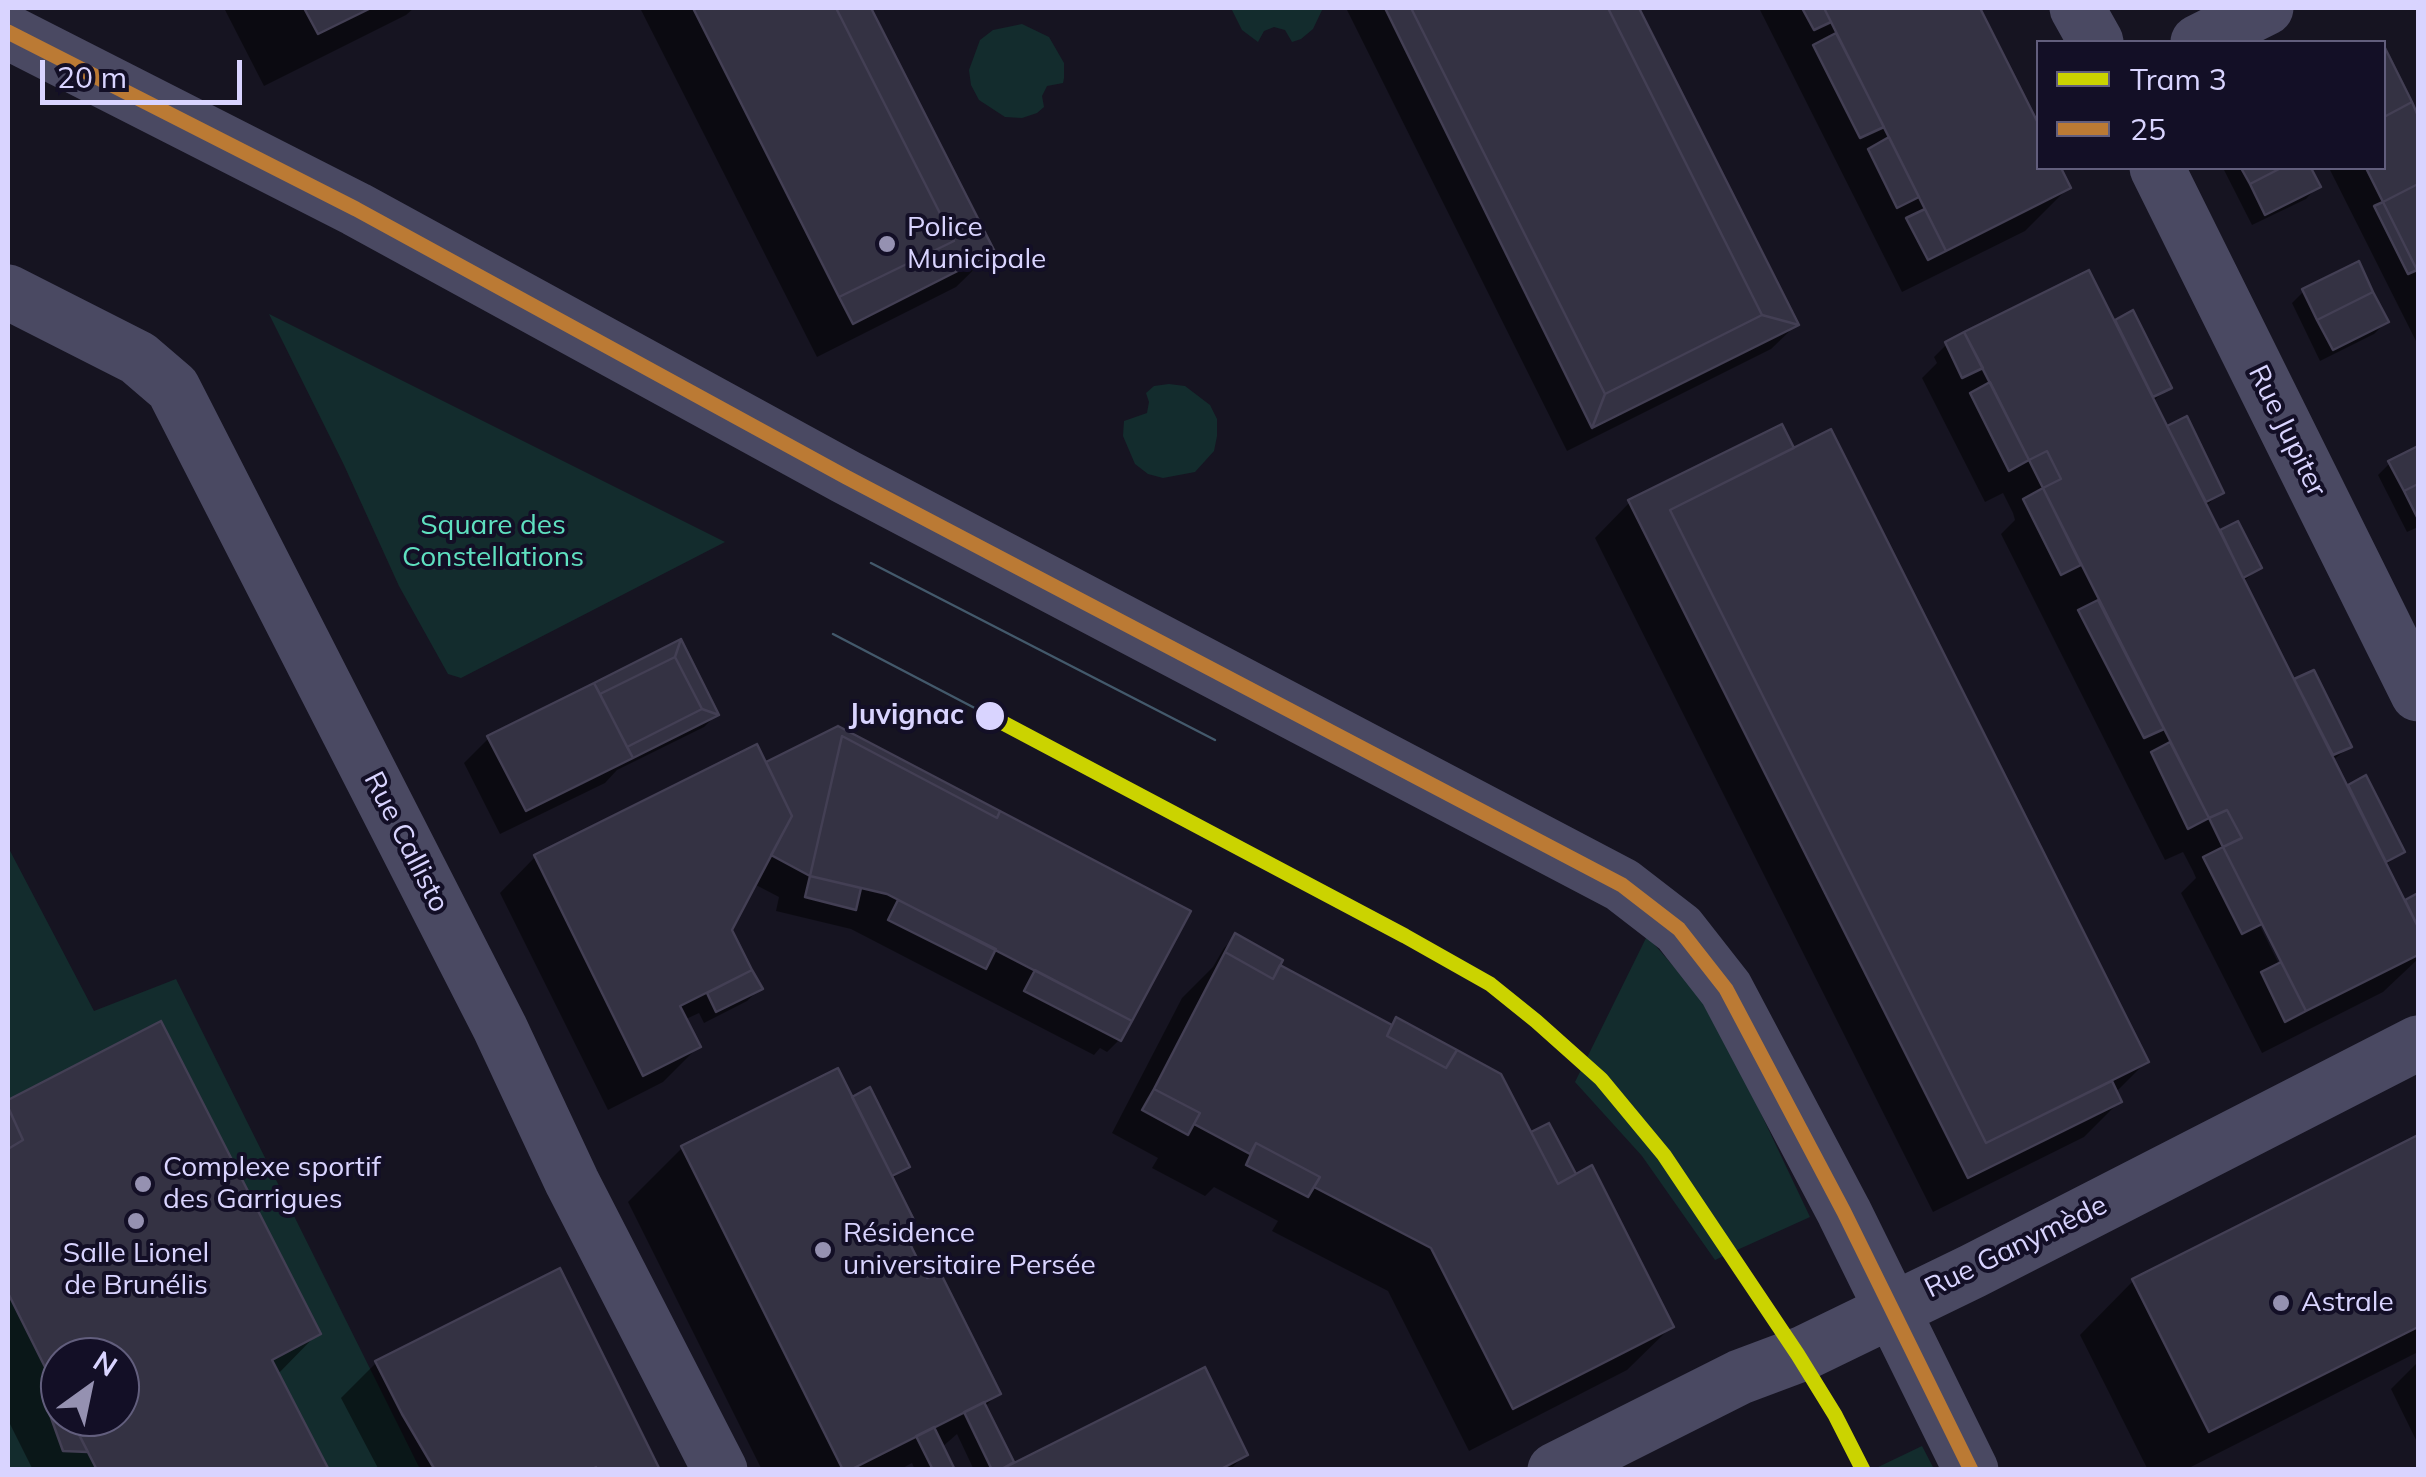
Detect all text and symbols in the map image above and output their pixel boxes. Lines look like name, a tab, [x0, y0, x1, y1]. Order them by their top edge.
scale bar	[45, 40, 248, 102]
legend	[2036, 40, 2386, 170]
text: 20 m	[57, 58, 127, 96]
text: Tram 3	[2130, 60, 2227, 98]
text: 25	[2130, 110, 2166, 148]
place label: Police Municipale	[907, 211, 1046, 277]
marker: Police Municipale	[876, 233, 898, 255]
street label: Rue Jupiter	[2241, 360, 2333, 502]
park label: Square des Constellations	[402, 509, 584, 575]
place label: Juvignac	[849, 699, 964, 733]
marker: Juvignac	[973, 699, 1007, 733]
street label: Rue Callisto	[356, 766, 456, 918]
place label: Complexe sportif des Garrigues	[163, 1151, 381, 1217]
marker: Complexe sportif des Garrigues	[132, 1173, 154, 1195]
street label: Rue Ganymède	[1920, 1188, 2112, 1306]
marker: Salle Lionel de Brunélis	[125, 1210, 147, 1232]
place label: Résidence universitaire Persée	[843, 1217, 1096, 1283]
place label: Salle Lionel de Brunélis	[63, 1237, 209, 1303]
marker: Résidence universitaire Persée	[812, 1239, 834, 1261]
place label: Astrale	[2301, 1286, 2394, 1320]
marker: Astrale	[2270, 1292, 2292, 1314]
north arrow	[40, 1337, 140, 1437]
text: N	[87, 1343, 124, 1384]

